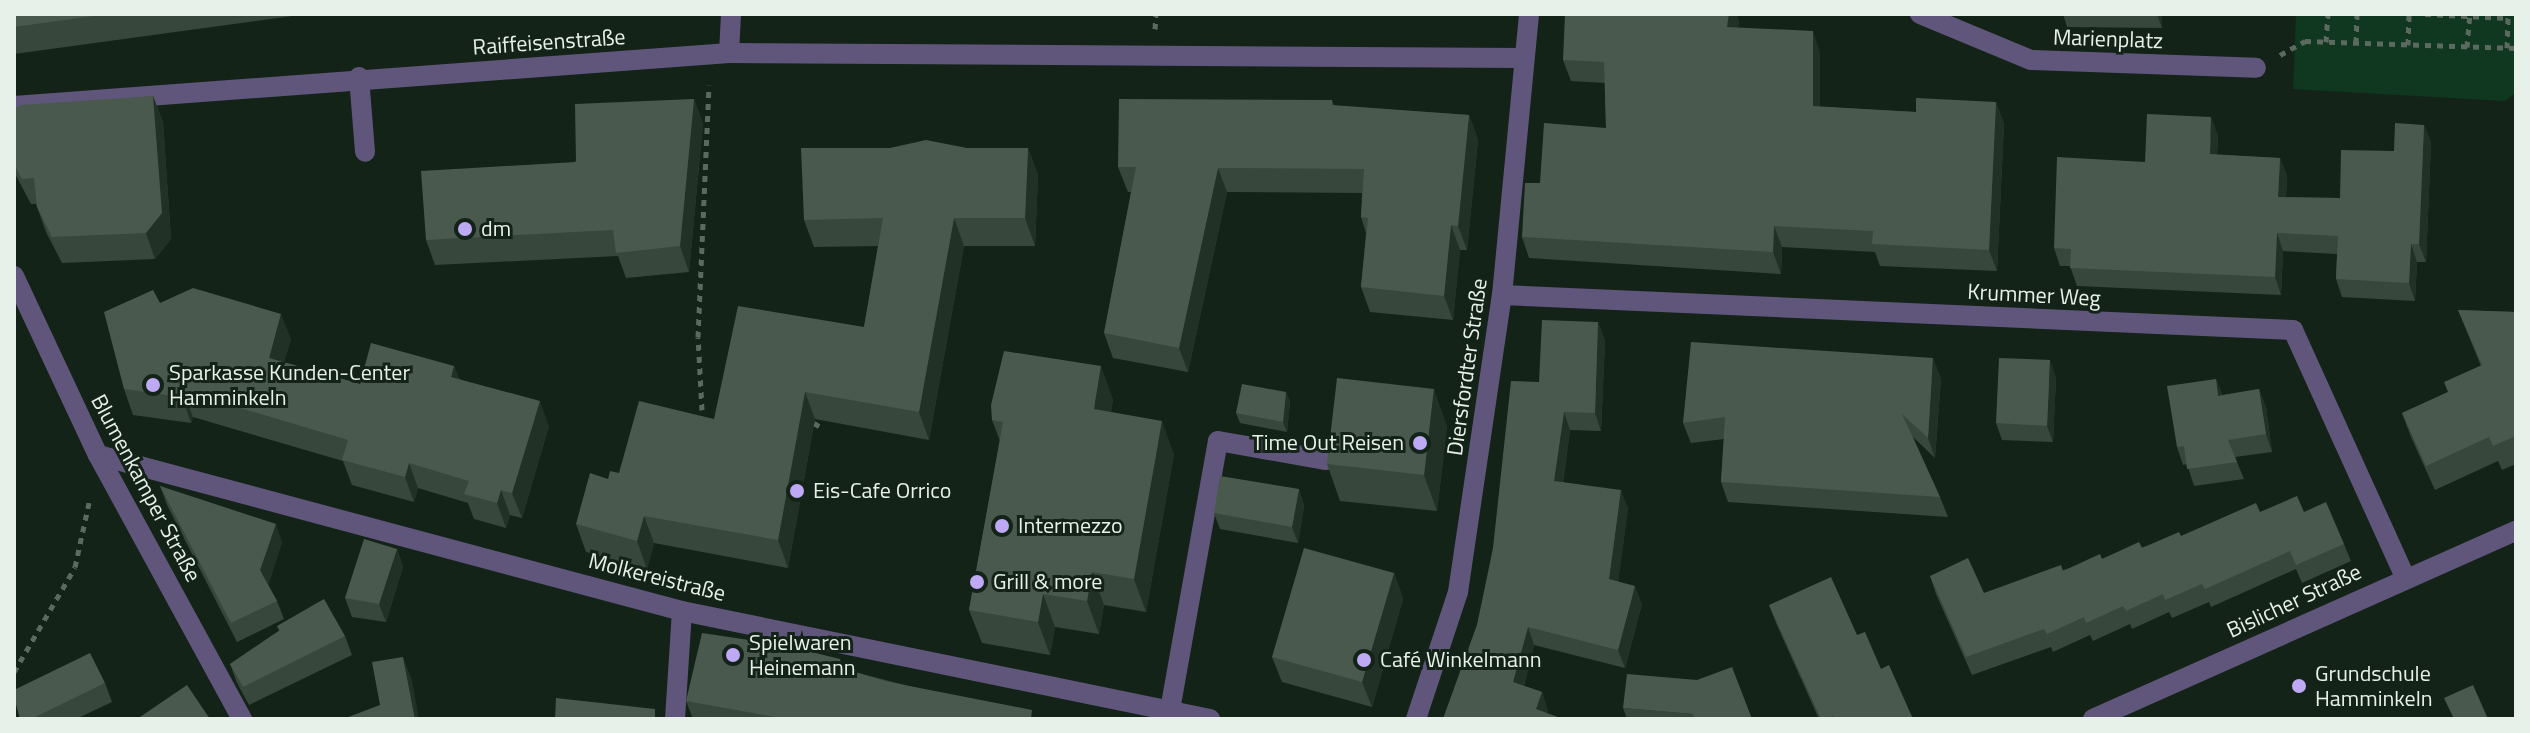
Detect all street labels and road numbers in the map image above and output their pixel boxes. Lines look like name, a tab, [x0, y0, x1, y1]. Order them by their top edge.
street label: Raiffeisenstraße	[472, 23, 626, 61]
street label: Marienplatz	[2052, 24, 2164, 54]
street label: Diersfordter Straße	[1441, 277, 1493, 457]
street label: Krummer Weg	[1967, 278, 2101, 312]
street label: Blumenkamper Straße	[85, 390, 207, 586]
street label: Molkereistraße	[586, 547, 728, 607]
street label: Bislicher Straße	[2223, 558, 2365, 644]

